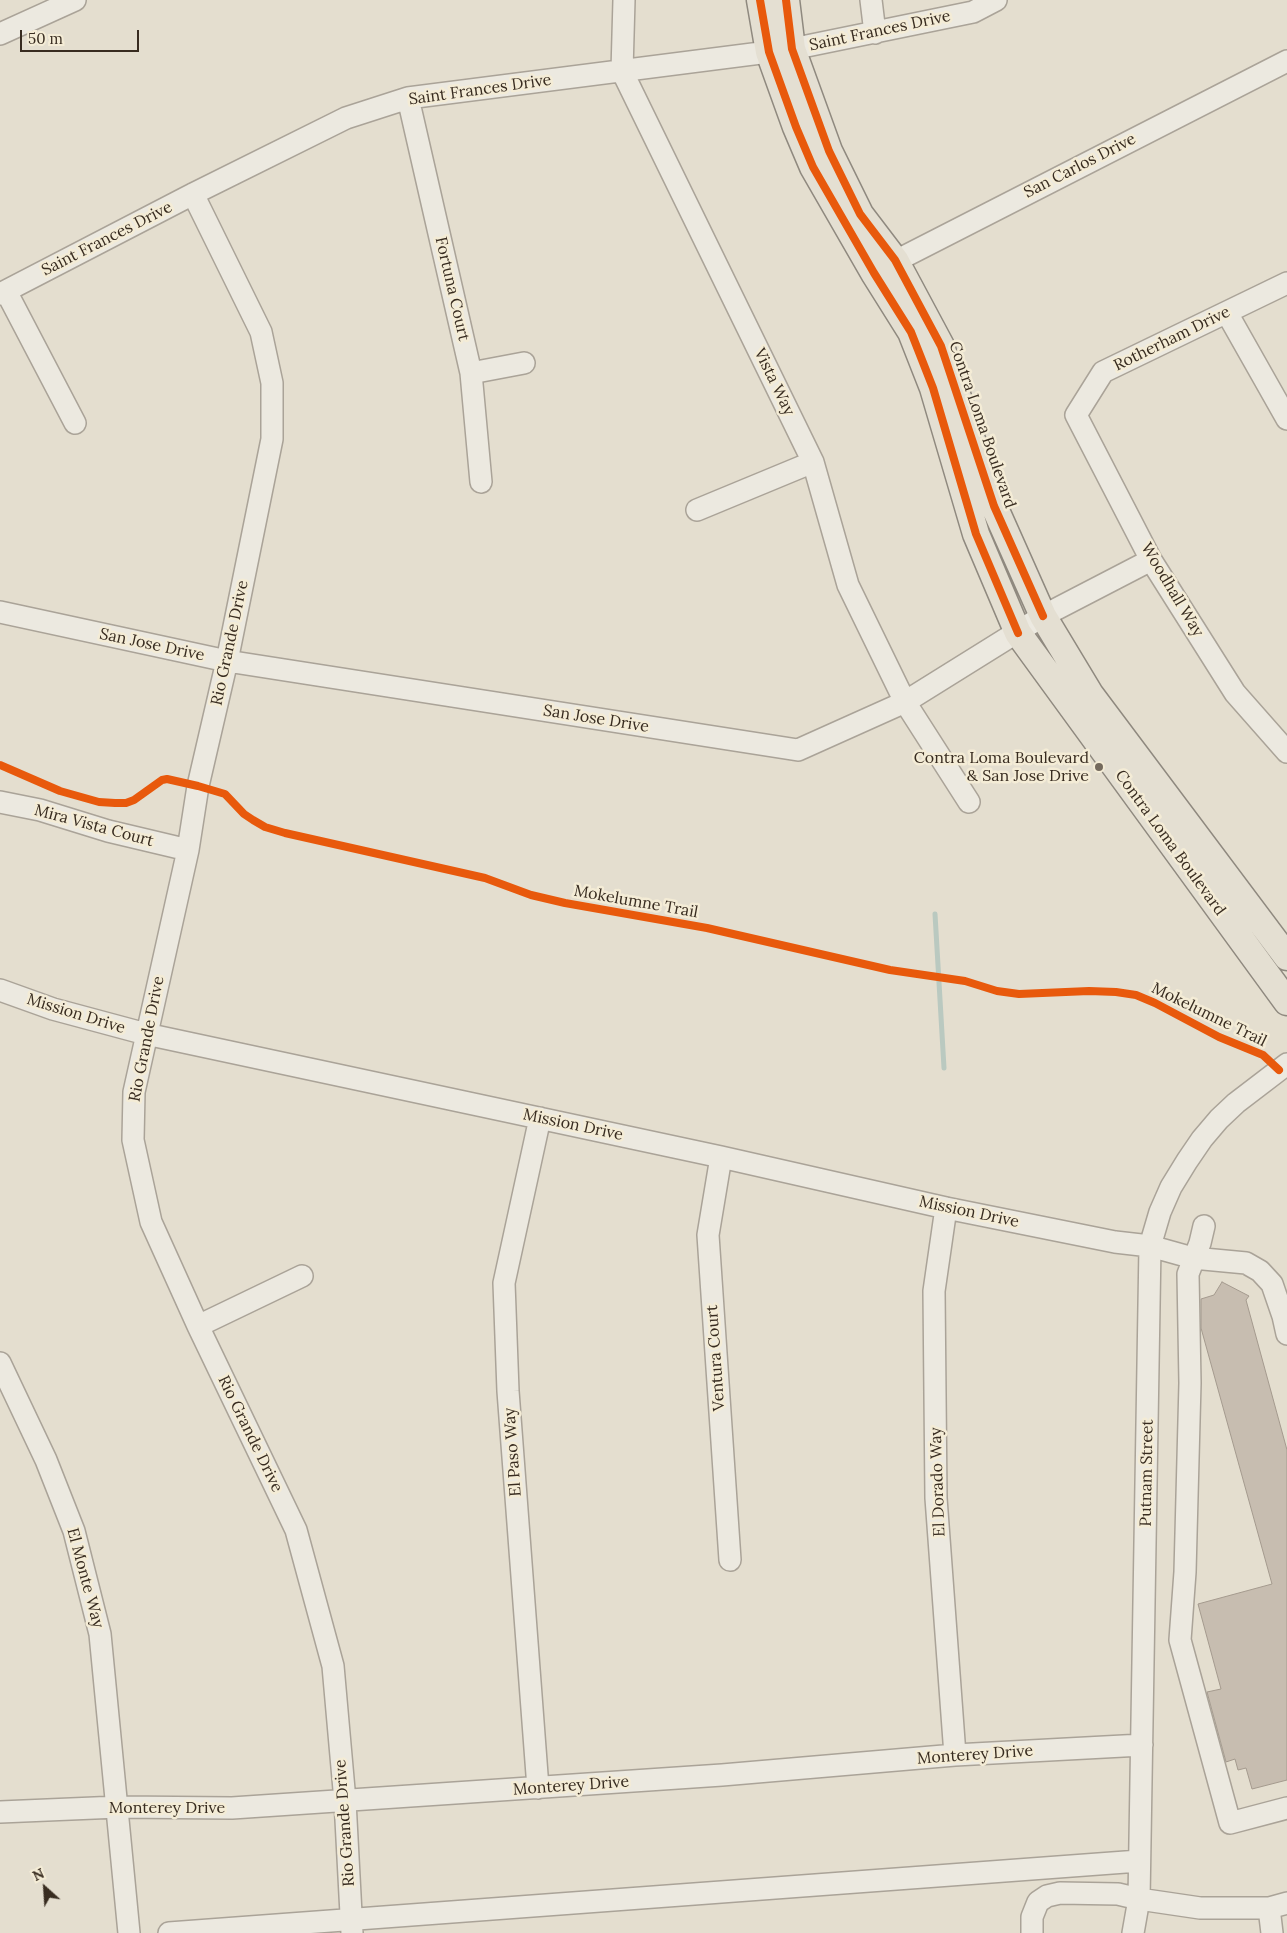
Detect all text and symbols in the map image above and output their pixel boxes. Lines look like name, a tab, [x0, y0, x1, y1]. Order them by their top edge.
street label: Saint Frances Drive	[808, 7, 952, 55]
scale bar	[22, 20, 141, 52]
text: 50 m	[28, 29, 63, 48]
street label: Saint Frances Drive	[407, 70, 553, 110]
street label: San Carlos Drive	[1021, 130, 1139, 202]
street label: Saint Frances Drive	[39, 198, 175, 280]
street label: Fortuna Court	[431, 235, 473, 343]
street label: Rotherham Drive	[1111, 303, 1233, 375]
street label: Contra Loma Boulevard	[944, 339, 1020, 511]
street label: Vista Way	[749, 345, 799, 419]
street label: Woodhall Way	[1136, 540, 1208, 640]
street label: Rio Grande Drive	[207, 579, 253, 707]
street label: San Jose Drive	[98, 625, 206, 665]
street label: San Jose Drive	[542, 701, 650, 737]
place label: Contra Loma Boulevard & San Jose Drive	[914, 748, 1089, 786]
marker: Contra Loma Boulevard & San Jose Drive	[1093, 761, 1105, 773]
street label: Contra Loma Boulevard	[1111, 766, 1229, 920]
street label: Mira Vista Court	[32, 801, 156, 851]
street label: Mokelumne Trail	[572, 882, 700, 922]
street label: Rio Grande Drive	[125, 975, 169, 1103]
street label: Mokelumne Trail	[1148, 979, 1270, 1051]
street label: Mission Drive	[25, 990, 127, 1038]
street label: Mission Drive	[521, 1105, 625, 1145]
street label: Mission Drive	[917, 1192, 1021, 1232]
street label: Ventura Court	[703, 1304, 729, 1412]
street label: Rio Grande Drive	[213, 1372, 287, 1496]
street label: El Paso Way	[500, 1407, 526, 1497]
street label: Putnam Street	[1136, 1419, 1158, 1527]
street label: El Dorado Way	[926, 1427, 950, 1537]
street label: El Monte Way	[62, 1526, 108, 1630]
street label: Monterey Drive	[916, 1741, 1034, 1769]
street label: Rio Grande Drive	[331, 1759, 359, 1887]
street label: Monterey Drive	[512, 1772, 630, 1800]
street label: Monterey Drive	[109, 1798, 225, 1818]
north arrow	[20, 1863, 70, 1913]
text: N	[30, 1864, 47, 1885]

